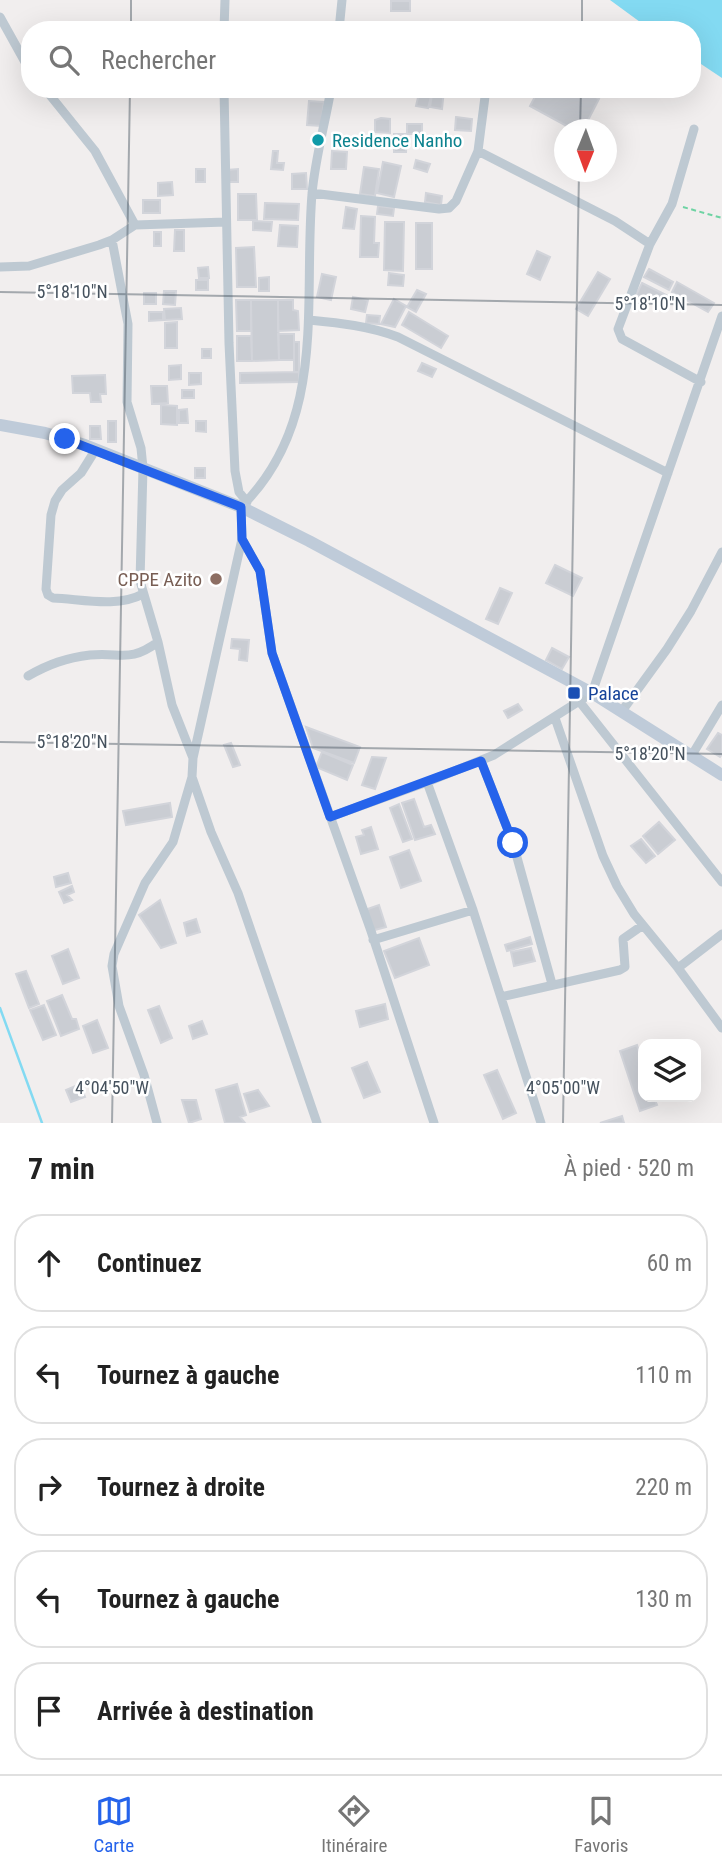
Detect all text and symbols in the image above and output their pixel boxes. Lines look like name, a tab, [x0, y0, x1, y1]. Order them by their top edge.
search box	[21, 21, 701, 98]
icon: search	[45, 41, 83, 79]
text: Rechercher	[101, 45, 216, 75]
north arrow	[554, 119, 617, 182]
place label: Residence Nanho	[332, 129, 462, 152]
marker: Residence Nanho	[310, 132, 326, 148]
text: 5°18'10"N	[36, 281, 108, 302]
text: 5°18'10"N	[614, 293, 686, 314]
route end	[49, 423, 80, 454]
place label: CPPE Azito	[118, 568, 202, 591]
marker: CPPE Azito	[208, 571, 224, 587]
place label: Palace	[588, 682, 639, 705]
marker: Palace	[566, 685, 582, 701]
text: 5°18'20"N	[36, 731, 108, 752]
text: 5°18'20"N	[614, 743, 686, 764]
route start	[497, 827, 528, 858]
map controls	[638, 1039, 701, 1102]
button: layers	[638, 1039, 701, 1102]
text: 4°04'50"W	[75, 1077, 149, 1098]
text: 4°05'00"W	[526, 1077, 600, 1098]
text: 7 min	[28, 1151, 95, 1186]
text: À pied · 520 m	[564, 1155, 694, 1182]
icon: ahead	[30, 1244, 68, 1282]
text: Continuez	[97, 1248, 202, 1278]
text: 60 m	[647, 1250, 692, 1277]
icon: left	[30, 1356, 68, 1394]
text: Tournez à gauche	[97, 1360, 279, 1390]
text: 110 m	[635, 1362, 692, 1389]
icon: right	[30, 1468, 68, 1506]
text: Tournez à droite	[97, 1472, 265, 1502]
text: 220 m	[635, 1474, 692, 1501]
icon: left	[30, 1580, 68, 1618]
text: Tournez à gauche	[97, 1584, 279, 1614]
text: 130 m	[635, 1586, 692, 1613]
icon: arrive	[30, 1692, 68, 1730]
text: Arrivée à destination	[97, 1696, 314, 1726]
tab: Carte	[93, 1792, 134, 1857]
tab: Itinéraire	[321, 1792, 387, 1857]
tab: Favoris	[574, 1792, 628, 1857]

